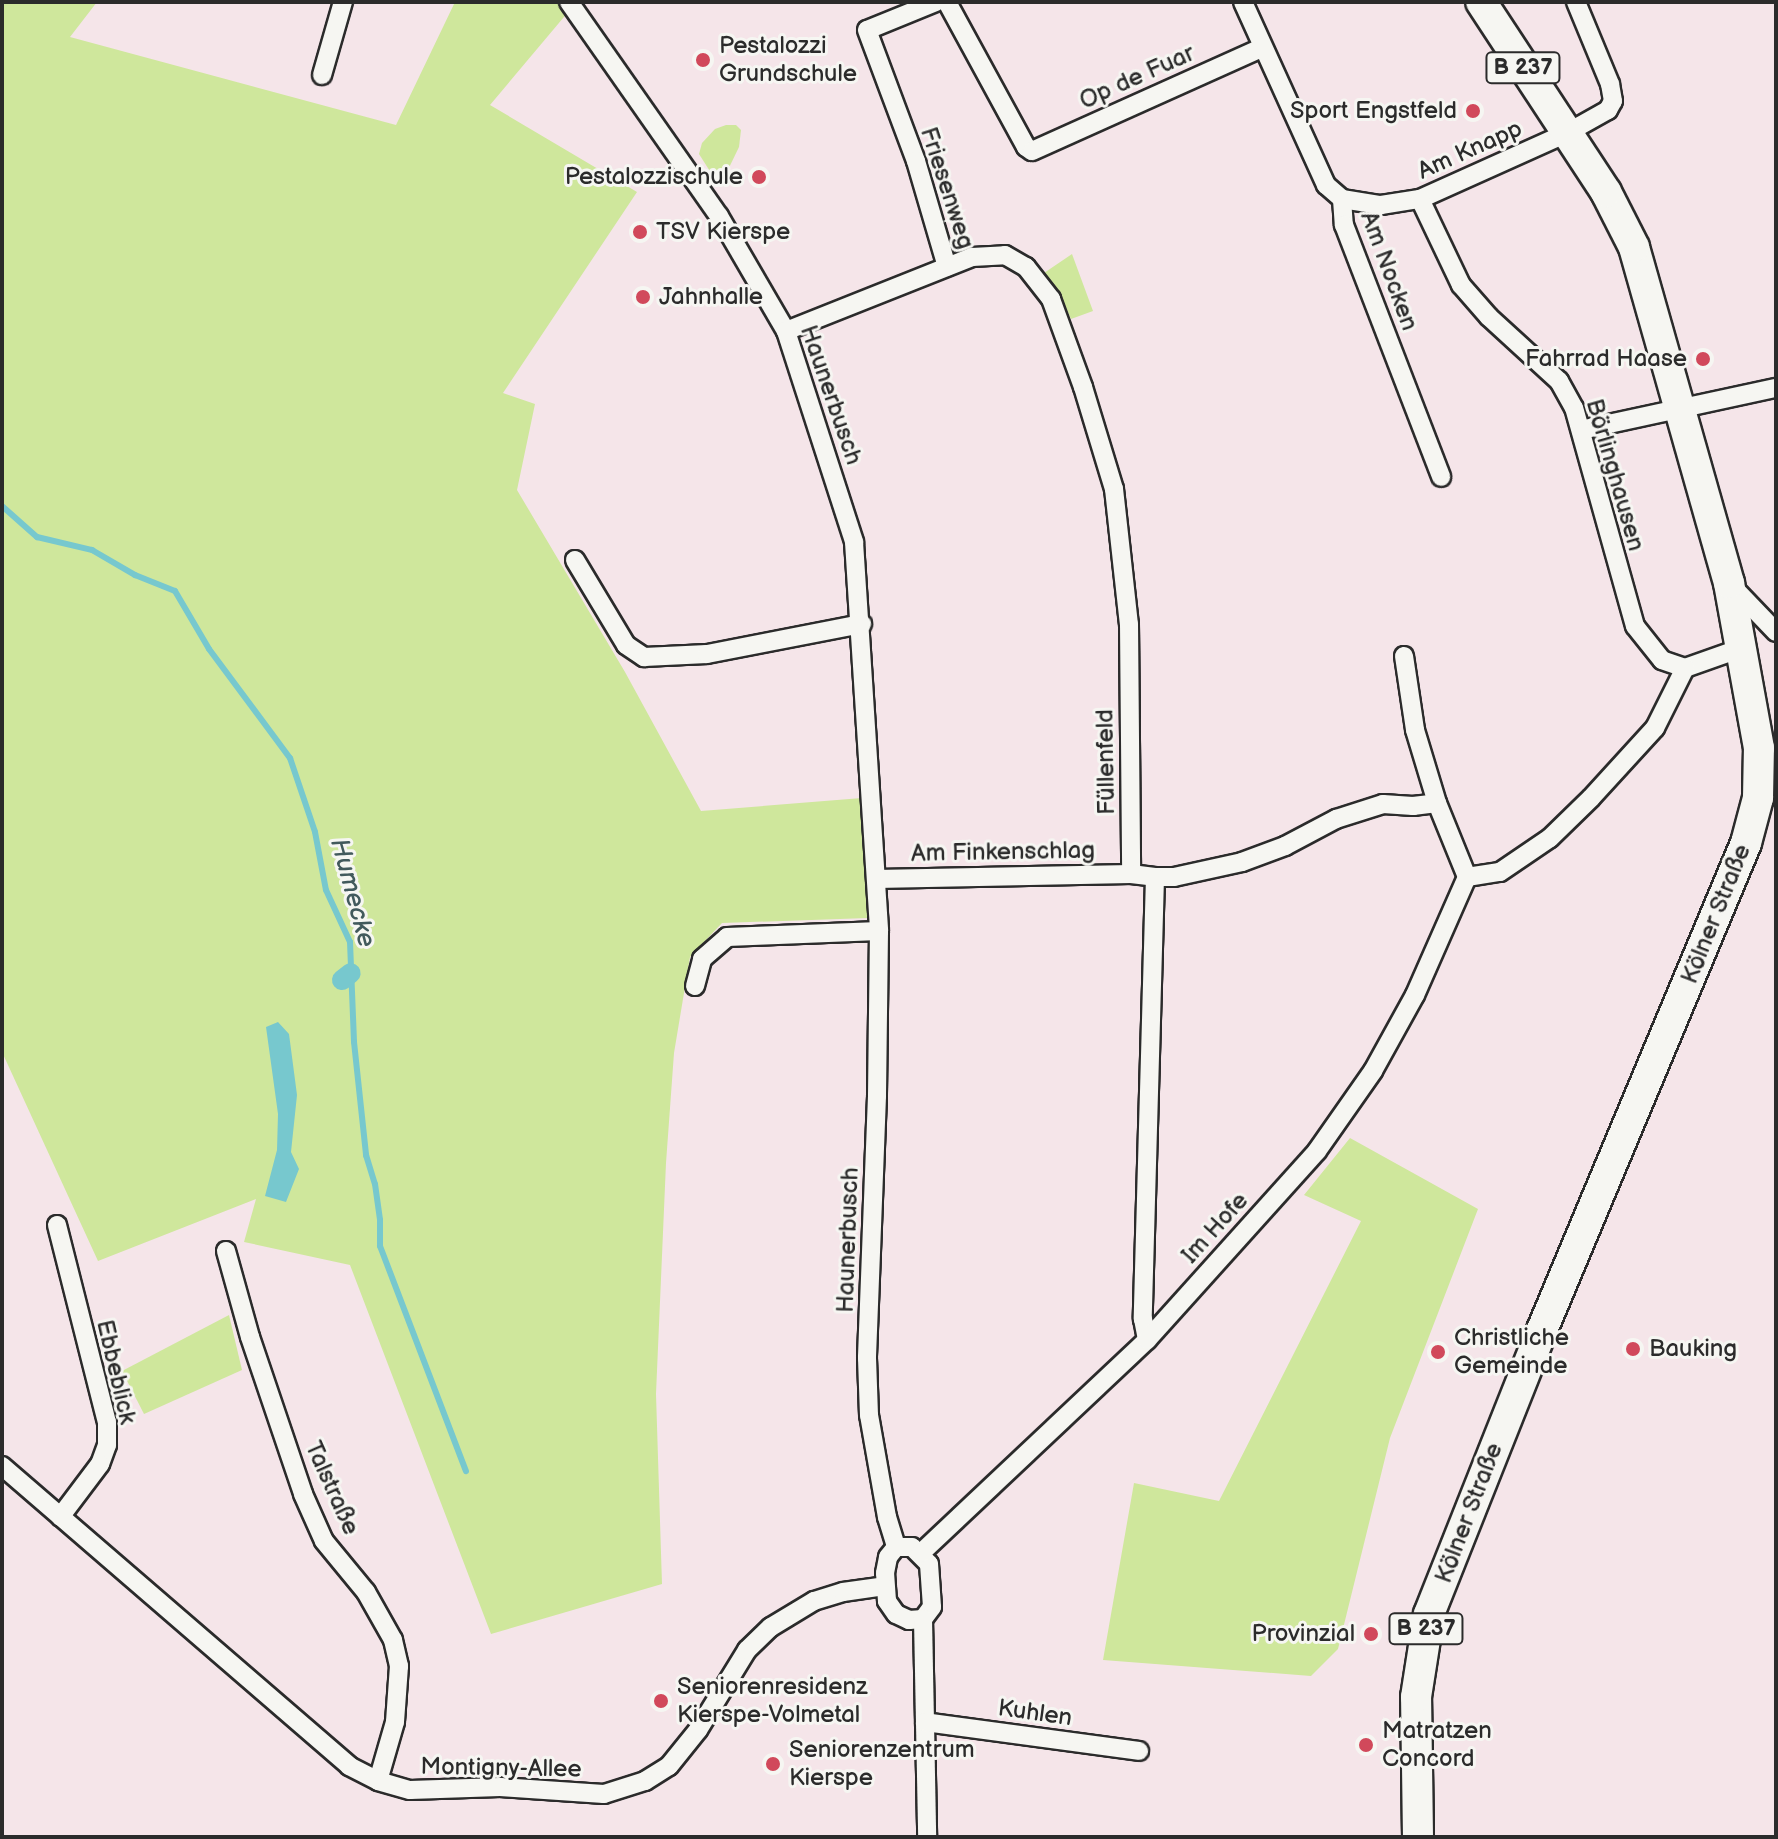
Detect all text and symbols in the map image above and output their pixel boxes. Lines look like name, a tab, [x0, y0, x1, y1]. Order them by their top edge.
place label: Pestalozzi Grundschule	[719, 32, 857, 88]
street label: Op de Fuar	[1075, 39, 1199, 115]
road number: B 237	[1485, 50, 1561, 86]
marker: Pestalozzi Grundschule	[694, 51, 712, 69]
place label: Sport Engstfeld	[1290, 97, 1457, 125]
marker: Sport Engstfeld	[1464, 102, 1482, 120]
street label: Am Knapp	[1413, 114, 1527, 186]
street label: Friesenweg	[914, 123, 980, 253]
place label: Pestalozzischule	[565, 163, 743, 191]
marker: Pestalozzischule	[750, 168, 768, 186]
street label: Am Nocken	[1354, 208, 1424, 334]
place label: TSV Kierspe	[656, 218, 790, 246]
marker: TSV Kierspe	[631, 223, 649, 241]
place label: Jahnhalle	[659, 283, 763, 311]
marker: Jahnhalle	[634, 288, 652, 306]
street label: Haunerbusch	[794, 322, 868, 468]
place label: Fahrrad Haase	[1525, 345, 1687, 373]
marker: Fahrrad Haase	[1694, 350, 1712, 368]
street label: Börlinghausen	[1580, 396, 1650, 554]
street label: Füllenfeld	[1091, 709, 1121, 815]
water label: Humecke	[323, 835, 381, 951]
street label: Am Finkenschlag	[911, 836, 1095, 868]
street label: Kölner Straße	[1675, 840, 1757, 988]
street label: Haunerbusch	[831, 1167, 865, 1313]
street label: Im Hofe	[1176, 1187, 1254, 1269]
street label: Ebbeblick	[90, 1317, 142, 1427]
place label: Christliche Gemeinde	[1454, 1324, 1569, 1380]
place label: Bauking	[1649, 1335, 1737, 1363]
marker: Bauking	[1624, 1340, 1642, 1358]
marker: Christliche Gemeinde	[1429, 1343, 1447, 1361]
street label: Talstraße	[299, 1437, 365, 1539]
street label: Kölner Straße	[1429, 1439, 1509, 1587]
road number: B 237	[1388, 1611, 1464, 1647]
place label: Provinzial	[1252, 1620, 1355, 1648]
marker: Provinzial	[1362, 1625, 1380, 1643]
place label: Seniorenresidenz Kierspe-Volmetal	[677, 1673, 867, 1729]
marker: Seniorenresidenz Kierspe-Volmetal	[652, 1692, 670, 1710]
street label: Kuhlen	[996, 1694, 1074, 1732]
place label: Matratzen Concord	[1382, 1717, 1492, 1773]
place label: Seniorenzentrum Kierspe	[789, 1736, 975, 1792]
marker: Matratzen Concord	[1357, 1736, 1375, 1754]
street label: Montigny-Allee	[420, 1752, 582, 1784]
marker: Seniorenzentrum Kierspe	[764, 1755, 782, 1773]

